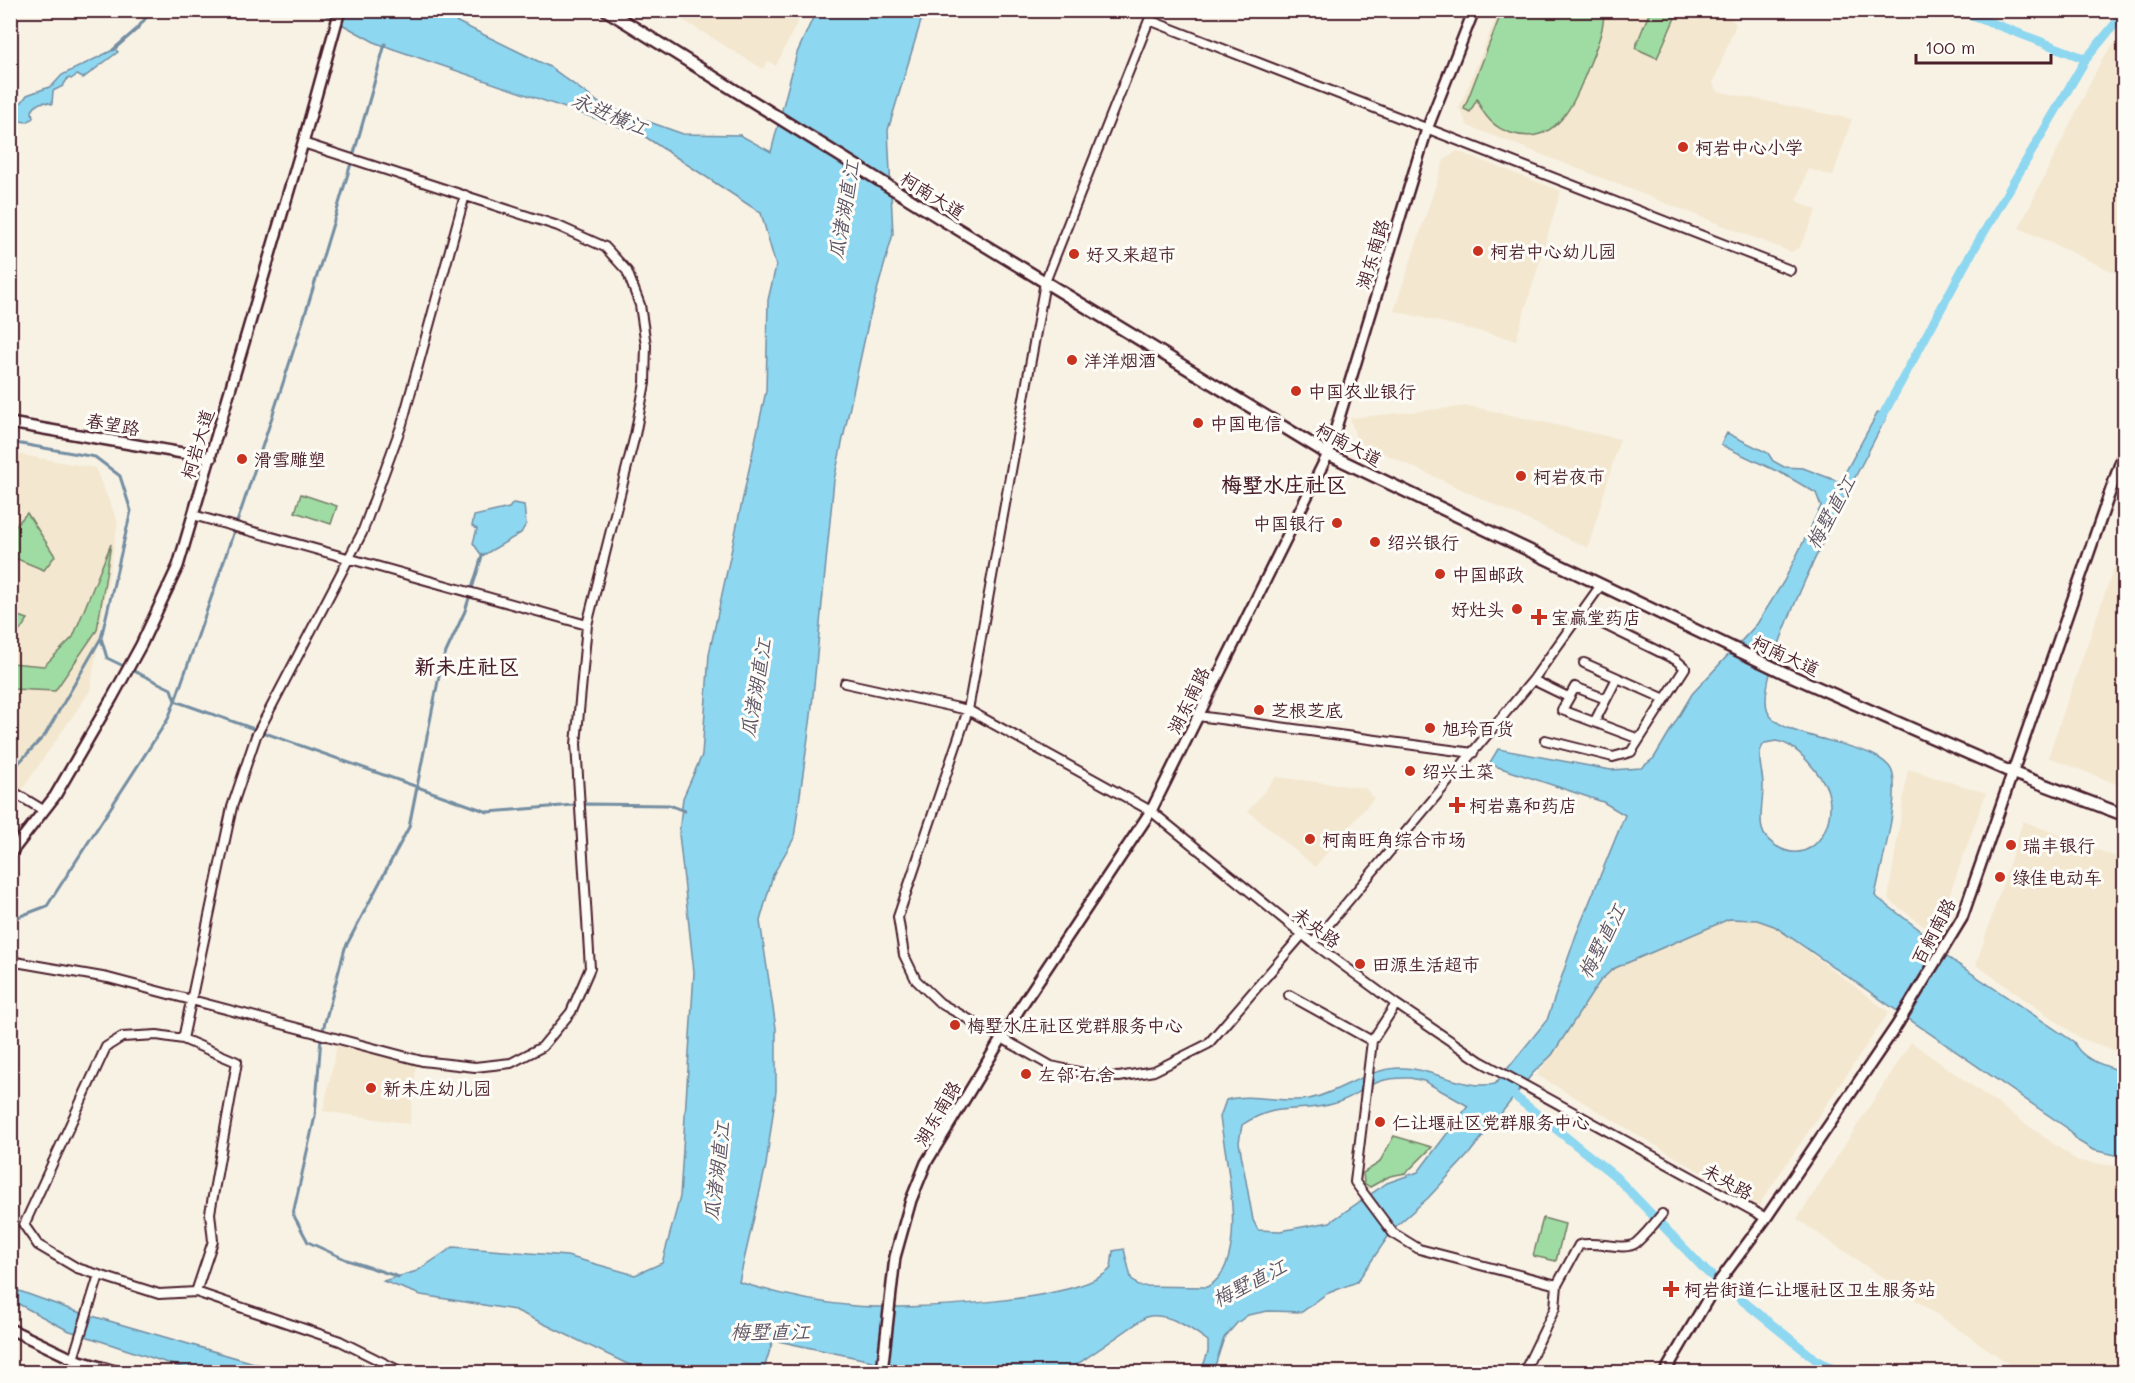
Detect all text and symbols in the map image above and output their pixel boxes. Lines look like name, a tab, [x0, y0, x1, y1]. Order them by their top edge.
scale bar	[1916, 27, 2051, 65]
text: 100 m	[1925, 35, 1975, 59]
water label: 永进横江	[568, 85, 653, 141]
place label: 柯岩中心小学	[1695, 135, 1803, 159]
marker: 柯岩中心小学	[1676, 140, 1690, 154]
water label: 瓜渚湖直江	[822, 158, 865, 261]
street label: 柯南大道	[896, 166, 970, 224]
street label: 湖东南路	[1350, 216, 1394, 292]
place label: 柯岩中心幼儿园	[1490, 239, 1616, 263]
place label: 好又来超市	[1086, 242, 1176, 266]
marker: 柯岩中心幼儿园	[1471, 244, 1485, 258]
marker: 好又来超市	[1067, 247, 1081, 261]
place label: 洋洋烟酒	[1084, 348, 1156, 372]
marker: 洋洋烟酒	[1065, 353, 1079, 367]
place label: 中国农业银行	[1308, 379, 1416, 403]
marker: 中国农业银行	[1289, 384, 1303, 398]
street label: 柯岩大道	[175, 406, 219, 482]
street label: 春望路	[84, 407, 142, 441]
place label: 中国电信	[1210, 411, 1282, 435]
marker: 中国电信	[1191, 416, 1205, 430]
street label: 柯南大道	[1312, 417, 1386, 471]
place label: 滑雪雕塑	[254, 447, 326, 471]
marker: 滑雪雕塑	[235, 452, 249, 466]
place label: 柯岩夜市	[1533, 464, 1605, 488]
marker: 柯岩夜市	[1514, 469, 1528, 483]
district label: 梅墅水庄社区	[1221, 470, 1347, 497]
water label: 梅墅直江	[1799, 470, 1861, 553]
place label: 中国银行	[1253, 511, 1325, 535]
marker: 中国银行	[1330, 516, 1344, 530]
place label: 绍兴银行	[1387, 530, 1459, 554]
marker: 绍兴银行	[1368, 535, 1382, 549]
place label: 中国邮政	[1452, 562, 1524, 586]
marker: 中国邮政	[1433, 567, 1447, 581]
place label: 好灶头	[1451, 597, 1505, 621]
marker: 好灶头	[1510, 602, 1524, 616]
place label: 宝赢堂药店	[1551, 605, 1641, 629]
marker: 宝赢堂药店	[1532, 610, 1546, 624]
street label: 柯南大道	[1748, 629, 1824, 681]
water label: 瓜渚湖直江	[734, 636, 777, 739]
district label: 新未庄社区	[415, 652, 520, 679]
street label: 湖东南路	[1161, 662, 1215, 738]
place label: 芝根芝底	[1271, 698, 1343, 722]
marker: 芝根芝底	[1252, 703, 1266, 717]
place label: 旭玲百货	[1442, 716, 1514, 740]
marker: 旭玲百货	[1423, 721, 1437, 735]
place label: 绍兴土菜	[1422, 759, 1494, 783]
marker: 绍兴土菜	[1403, 764, 1417, 778]
place label: 柯岩嘉和药店	[1469, 793, 1577, 817]
marker: 柯岩嘉和药店	[1450, 798, 1464, 812]
place label: 柯南旺角综合市场	[1322, 827, 1466, 851]
marker: 柯南旺角综合市场	[1303, 832, 1317, 846]
place label: 瑞丰银行	[2023, 833, 2095, 857]
marker: 瑞丰银行	[2004, 838, 2018, 852]
place label: 绿佳电动车	[2012, 865, 2102, 889]
marker: 绿佳电动车	[1993, 870, 2007, 884]
street label: 百舸南路	[1906, 894, 1960, 968]
water label: 梅墅直江	[1571, 899, 1631, 983]
street label: 未央路	[1288, 901, 1346, 953]
place label: 田源生活超市	[1372, 952, 1480, 976]
marker: 田源生活超市	[1353, 957, 1367, 971]
place label: 梅墅水庄社区党群服务中心	[967, 1013, 1183, 1037]
marker: 梅墅水庄社区党群服务中心	[948, 1018, 962, 1032]
place label: 左邻˙右舍	[1038, 1062, 1115, 1086]
marker: 左邻˙右舍	[1019, 1067, 1033, 1081]
place label: 新未庄幼儿园	[383, 1076, 491, 1100]
street label: 湖东南路	[908, 1076, 966, 1150]
marker: 新未庄幼儿园	[364, 1081, 378, 1095]
place label: 仁让堰社区党群服务中心	[1392, 1110, 1590, 1134]
marker: 仁让堰社区党群服务中心	[1373, 1115, 1387, 1129]
water label: 瓜渚湖直江	[697, 1119, 735, 1222]
street label: 未央路	[1699, 1157, 1757, 1205]
water label: 梅墅直江	[1207, 1252, 1291, 1312]
place label: 柯岩街道仁让堰社区卫生服务站	[1684, 1277, 1936, 1301]
marker: 柯岩街道仁让堰社区卫生服务站	[1662, 1280, 1680, 1298]
water label: 梅墅直江	[730, 1318, 811, 1344]

